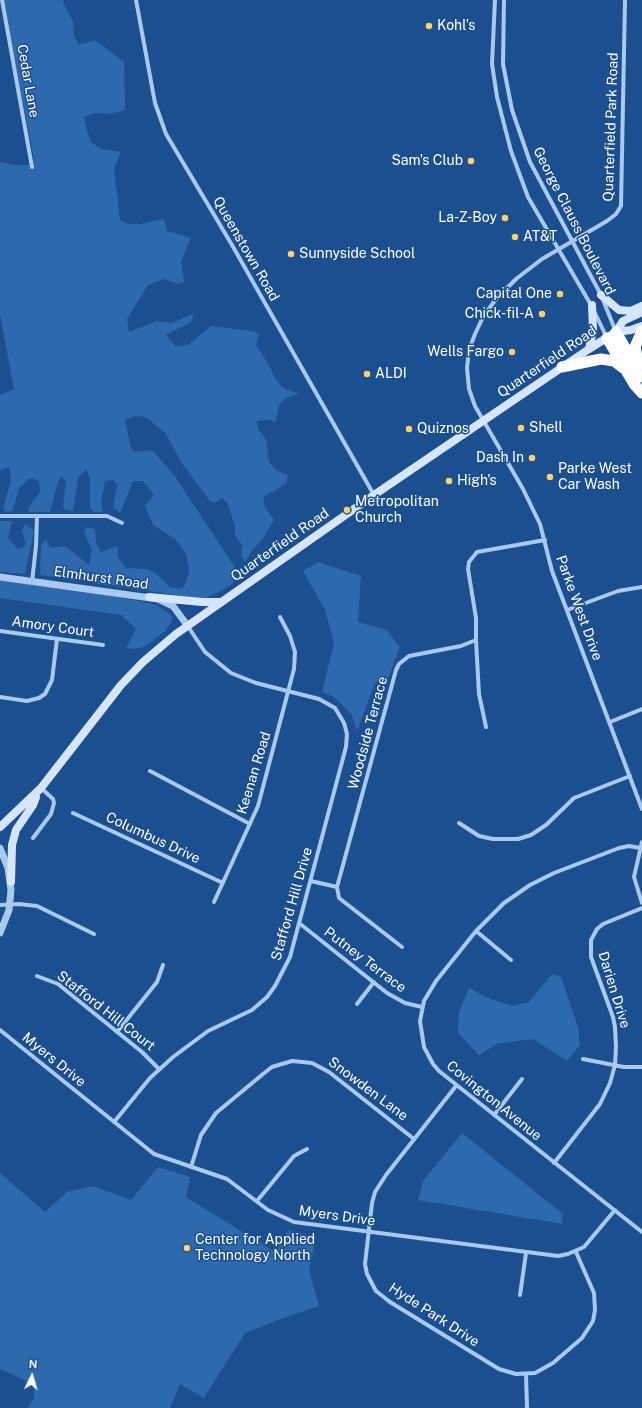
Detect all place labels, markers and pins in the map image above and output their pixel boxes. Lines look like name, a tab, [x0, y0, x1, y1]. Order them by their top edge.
place label: Kohl's	[437, 18, 475, 34]
marker: Kohl's	[424, 21, 434, 31]
place label: Sam's Club	[391, 153, 463, 169]
marker: Sam's Club	[466, 156, 476, 166]
place label: La-Z-Boy	[438, 210, 497, 226]
marker: La-Z-Boy	[500, 213, 510, 223]
place label: AT&T	[523, 229, 557, 245]
marker: AT&T	[510, 232, 520, 242]
place label: Sunnyside School	[299, 246, 415, 262]
marker: Sunnyside School	[286, 249, 296, 259]
place label: Capital One	[476, 286, 552, 302]
marker: Capital One	[555, 289, 565, 299]
place label: Chick-fil-A	[465, 306, 534, 322]
marker: Chick-fil-A	[537, 309, 547, 319]
place label: Wells Fargo	[427, 344, 504, 360]
marker: Wells Fargo	[507, 347, 517, 357]
place label: ALDI	[375, 366, 407, 382]
marker: ALDI	[362, 369, 372, 379]
place label: Shell	[529, 420, 563, 436]
place label: Quiznos	[417, 421, 469, 437]
marker: Shell	[516, 423, 526, 433]
marker: Quiznos	[404, 424, 414, 434]
place label: Dash In	[476, 450, 524, 466]
marker: Dash In	[527, 453, 537, 463]
place label: Parke West Car Wash	[558, 461, 632, 494]
marker: Parke West Car Wash	[545, 472, 555, 482]
place label: High's	[457, 473, 497, 489]
marker: High's	[444, 476, 454, 486]
place label: Metropolitan Church	[355, 494, 439, 526]
marker: Metropolitan Church	[342, 505, 352, 515]
place label: Center for Applied Technology North	[195, 1232, 315, 1264]
marker: Center for Applied Technology North	[182, 1243, 192, 1253]

